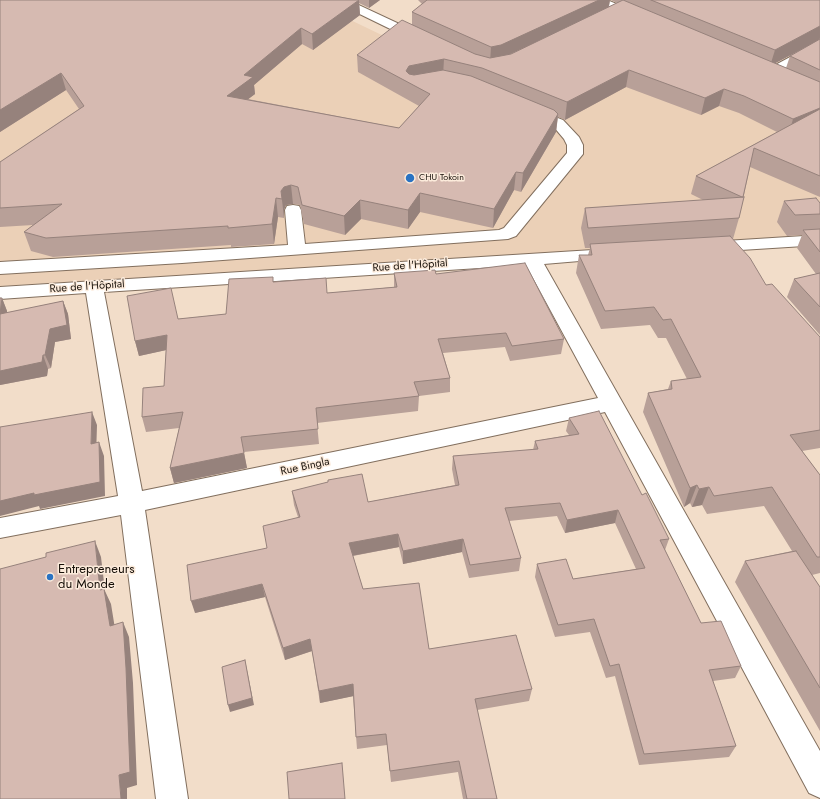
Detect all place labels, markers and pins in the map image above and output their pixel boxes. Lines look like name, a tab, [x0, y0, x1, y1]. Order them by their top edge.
marker: CHU Tokoin	[404, 172, 416, 184]
place label: CHU Tokoin	[419, 173, 464, 183]
place label: Entrepreneurs du Monde	[58, 562, 134, 593]
marker: Entrepreneurs du Monde	[45, 572, 55, 582]

